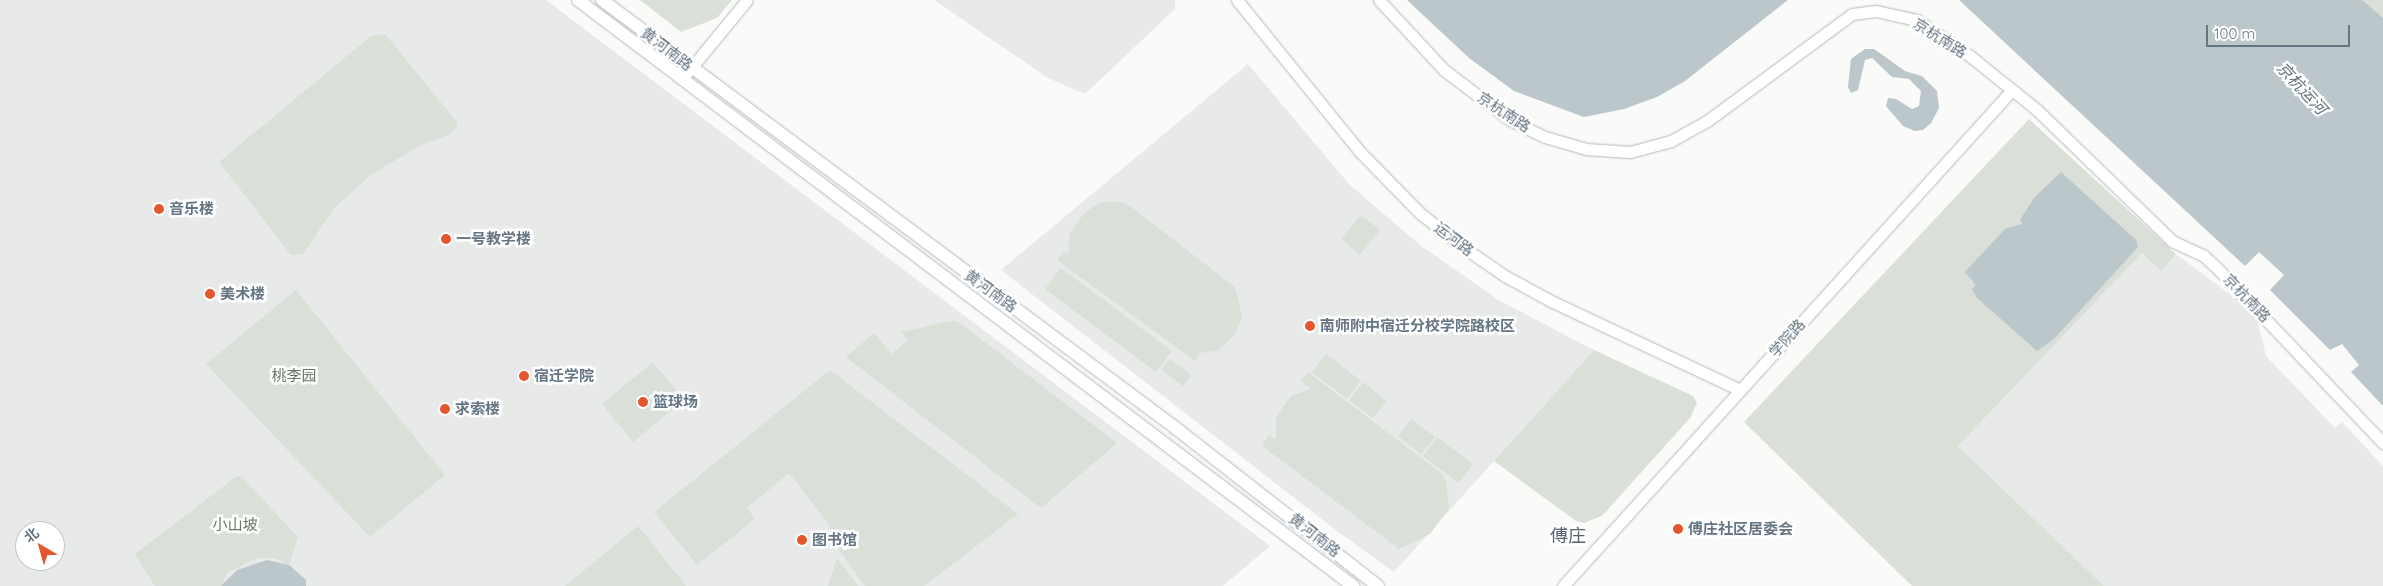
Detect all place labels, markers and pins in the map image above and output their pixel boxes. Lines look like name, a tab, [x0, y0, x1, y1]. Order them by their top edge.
place label: 音乐楼	[169, 200, 214, 218]
marker: 音乐楼	[153, 203, 165, 215]
place label: 一号教学楼	[456, 230, 531, 248]
marker: 一号教学楼	[440, 233, 452, 245]
place label: 美术楼	[220, 285, 265, 303]
marker: 美术楼	[204, 288, 216, 300]
place label: 南师附中宿迁分校学院路校区	[1320, 317, 1515, 335]
marker: 南师附中宿迁分校学院路校区	[1304, 320, 1316, 332]
place label: 宿迁学院	[534, 367, 594, 385]
marker: 宿迁学院	[518, 370, 530, 382]
place label: 篮球场	[653, 393, 698, 411]
marker: 篮球场	[637, 396, 649, 408]
place label: 求索楼	[455, 400, 500, 418]
marker: 求索楼	[439, 403, 451, 415]
place label: 傅庄社区居委会	[1688, 520, 1793, 538]
marker: 傅庄社区居委会	[1672, 523, 1684, 535]
place label: 图书馆	[812, 531, 857, 549]
marker: 图书馆	[796, 534, 808, 546]

